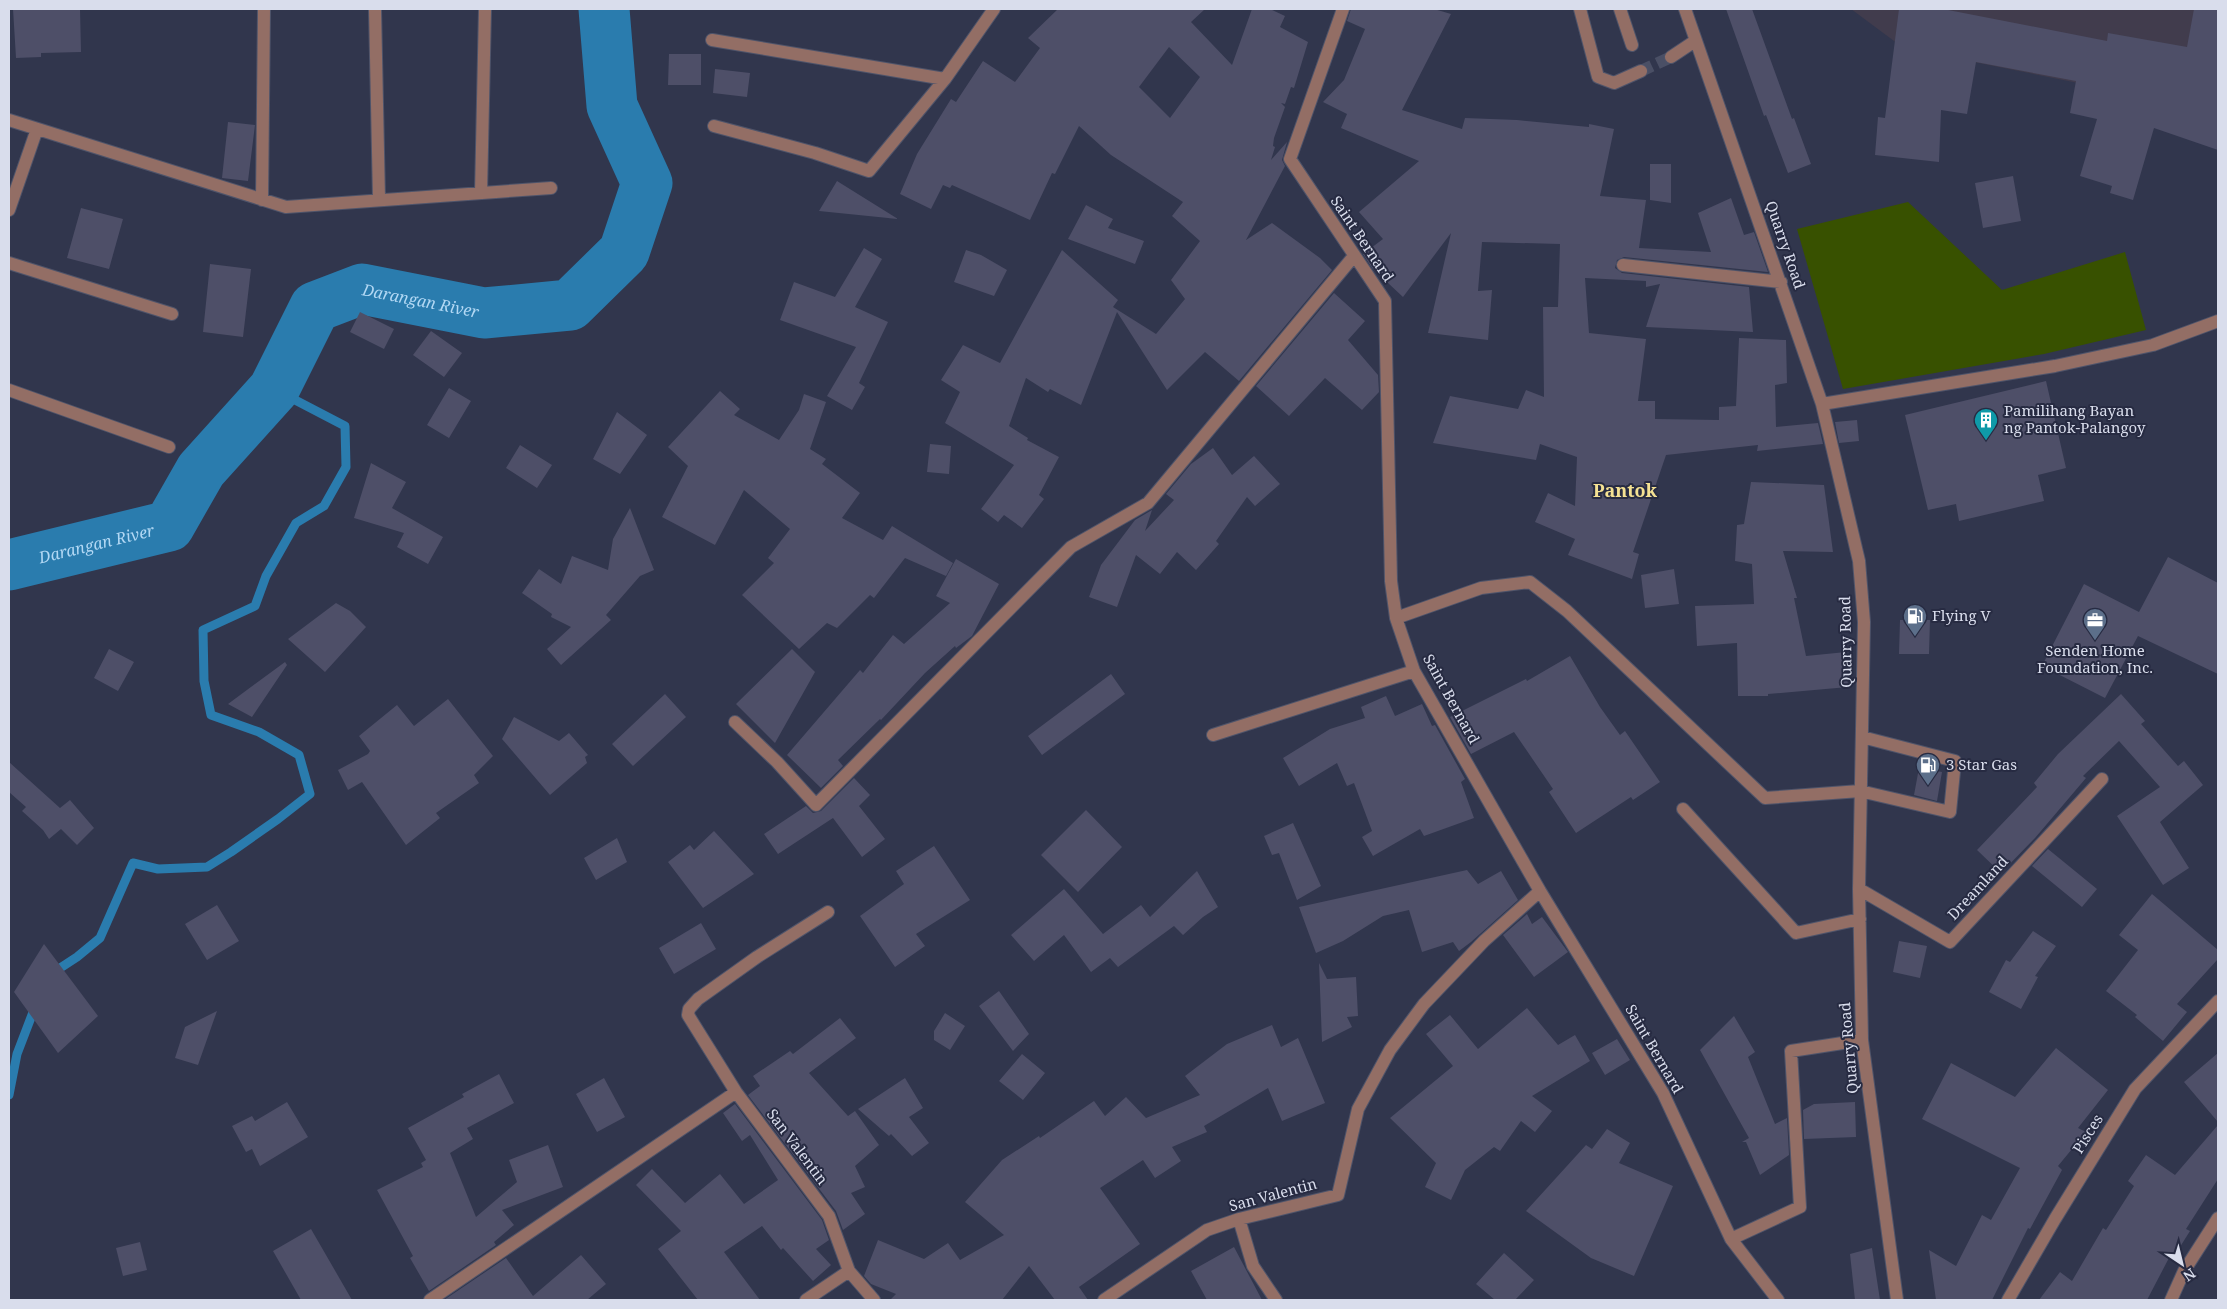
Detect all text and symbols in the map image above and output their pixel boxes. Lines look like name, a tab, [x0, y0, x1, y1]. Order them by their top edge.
street label: Saint Bernard	[1327, 192, 1399, 285]
street label: Quarry Road	[1762, 198, 1810, 291]
water label: Darangan River	[359, 278, 481, 323]
place label: Pamilihang Bayan ng Pantok-Palangoy	[2004, 400, 2146, 437]
building icon: Pamilihang Bayan ng Pantok-Palangoy	[1973, 407, 1999, 441]
district label: Pantok	[1593, 478, 1658, 502]
water label: Darangan River	[35, 519, 157, 569]
street label: Quarry Road	[1834, 596, 1856, 688]
fuel station icon: Flying V	[1902, 603, 1928, 637]
place label: Flying V	[1932, 605, 1991, 625]
office icon: Senden Home Foundation, Inc.	[2082, 607, 2108, 641]
place label: Senden Home Foundation, Inc.	[2037, 640, 2153, 677]
street label: Saint Bernard	[1419, 650, 1485, 747]
fuel station icon: 3 Star Gas	[1915, 752, 1941, 786]
place label: 3 Star Gas	[1946, 754, 2017, 774]
street label: Dreamland	[1942, 851, 2012, 924]
street label: Saint Bernard	[1621, 1000, 1688, 1097]
street label: Quarry Road	[1834, 1002, 1862, 1095]
street label: San Valentin	[763, 1104, 833, 1189]
street label: Pisces	[2067, 1110, 2107, 1157]
street label: San Valentin	[1227, 1173, 1319, 1215]
north arrow	[2157, 1239, 2207, 1289]
text: N	[2180, 1264, 2200, 1286]

